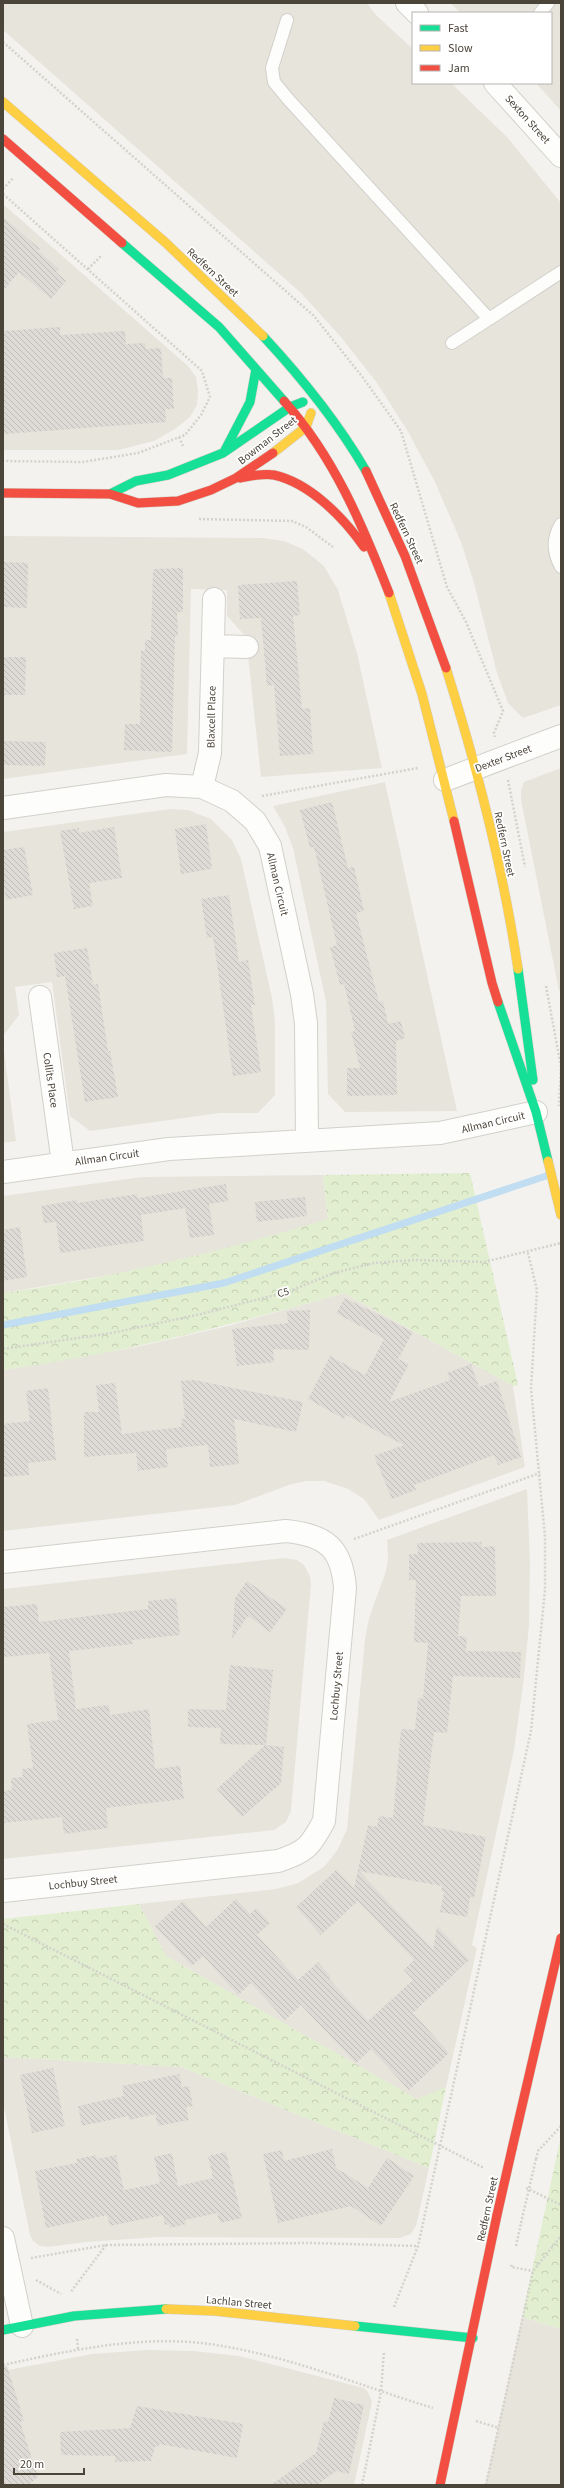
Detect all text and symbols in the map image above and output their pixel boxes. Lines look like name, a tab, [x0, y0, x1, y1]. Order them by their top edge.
legend	[412, 12, 552, 84]
text: Fast	[448, 20, 468, 37]
text: Slow	[448, 40, 473, 57]
text: Jam	[448, 60, 470, 77]
street label: Sexton Street	[502, 92, 554, 147]
street label: Redfern Street	[183, 244, 242, 300]
street label: Bowman Street	[235, 413, 300, 468]
street label: Redfern Street	[386, 500, 427, 566]
street label: Blaxcell Place	[203, 685, 220, 748]
street label: Dexter Street	[473, 741, 534, 776]
street label: Redfern Street	[490, 810, 519, 878]
street label: Allman Circuit	[263, 851, 292, 918]
street label: Collits Place	[39, 1051, 62, 1109]
street label: Allman Circuit	[460, 1108, 527, 1137]
street label: Allman Circuit	[74, 1146, 140, 1169]
street label: C5	[275, 1284, 291, 1301]
street label: Lochbuy Street	[326, 1651, 347, 1721]
street label: Lochbuy Street	[48, 1871, 118, 1894]
street label: Redfern Street	[473, 2175, 502, 2243]
street label: Lachlan Street	[205, 2292, 273, 2313]
scale bar	[14, 2450, 84, 2476]
text: 20 m	[20, 2456, 44, 2473]

